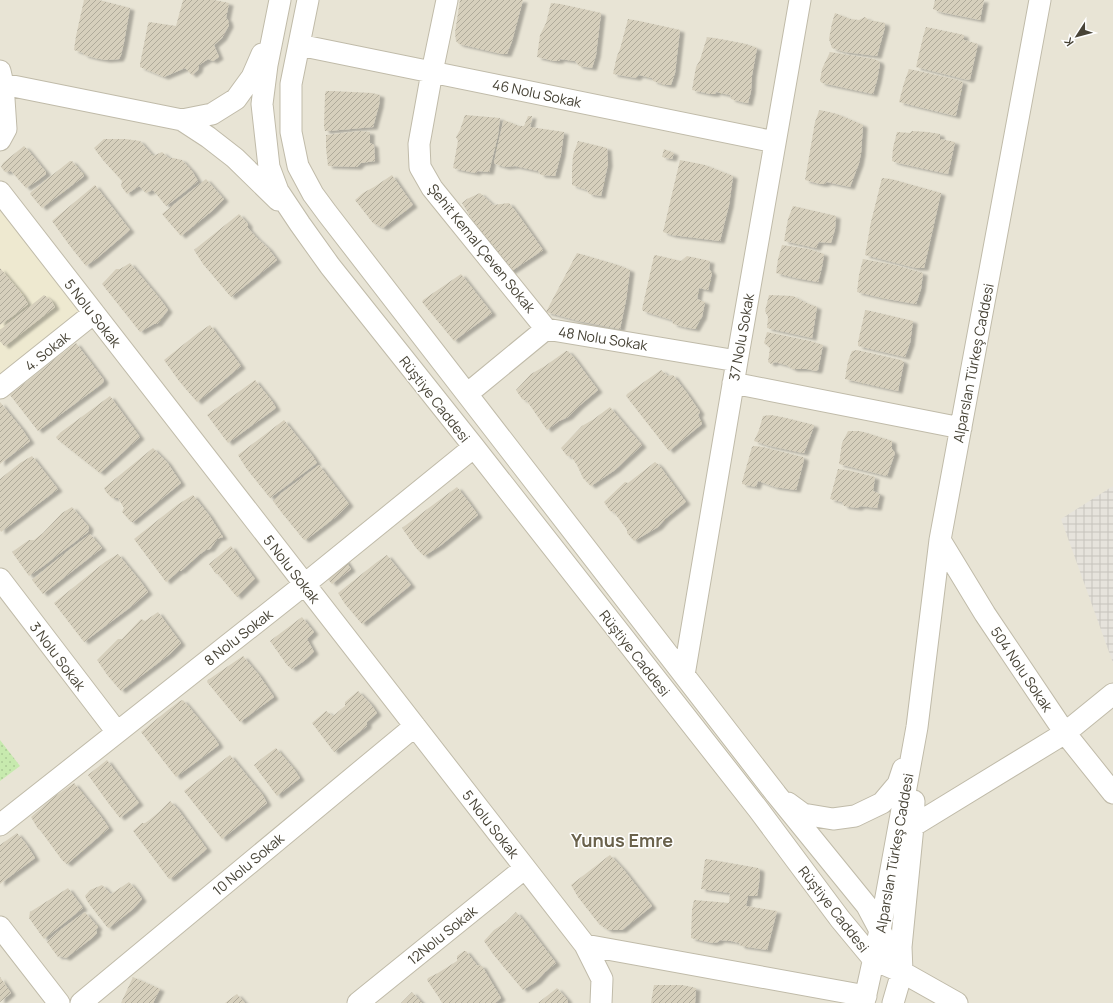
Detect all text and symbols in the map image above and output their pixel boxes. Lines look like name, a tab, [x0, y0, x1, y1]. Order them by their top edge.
north arrow	[1057, 16, 1097, 56]
text: K	[1060, 34, 1077, 49]
street label: 46 Nolu Sokak	[491, 74, 584, 112]
street label: Şehit Kemal Çeven Sokak	[424, 180, 541, 317]
street label: 5 Nolu Sokak	[60, 275, 126, 352]
street label: Alparslan Türkeş Caddesi	[948, 282, 998, 444]
street label: 37 Nolu Sokak	[724, 291, 758, 382]
street label: 48 Nolu Sokak	[557, 322, 650, 355]
street label: 4. Sokak	[20, 326, 74, 375]
street label: Rüştiye Caddesi	[395, 352, 475, 446]
street label: 5 Nolu Sokak	[259, 531, 325, 608]
street label: 8 Nolu Sokak	[200, 604, 277, 670]
street label: Rüştiye Caddesi	[595, 606, 675, 700]
street label: 3 Nolu Sokak	[26, 618, 91, 695]
street label: 504 Nolu Sokak	[987, 623, 1058, 716]
street label: Alparslan Türkeş Caddesi	[871, 772, 917, 934]
street label: 5 Nolu Sokak	[458, 786, 524, 863]
street label: 10 Nolu Sokak	[208, 828, 288, 899]
district label: Yunus Emre	[571, 828, 673, 852]
street label: Rüştiye Caddesi	[794, 862, 874, 956]
street label: 12Nolu Sokak	[403, 900, 482, 969]

